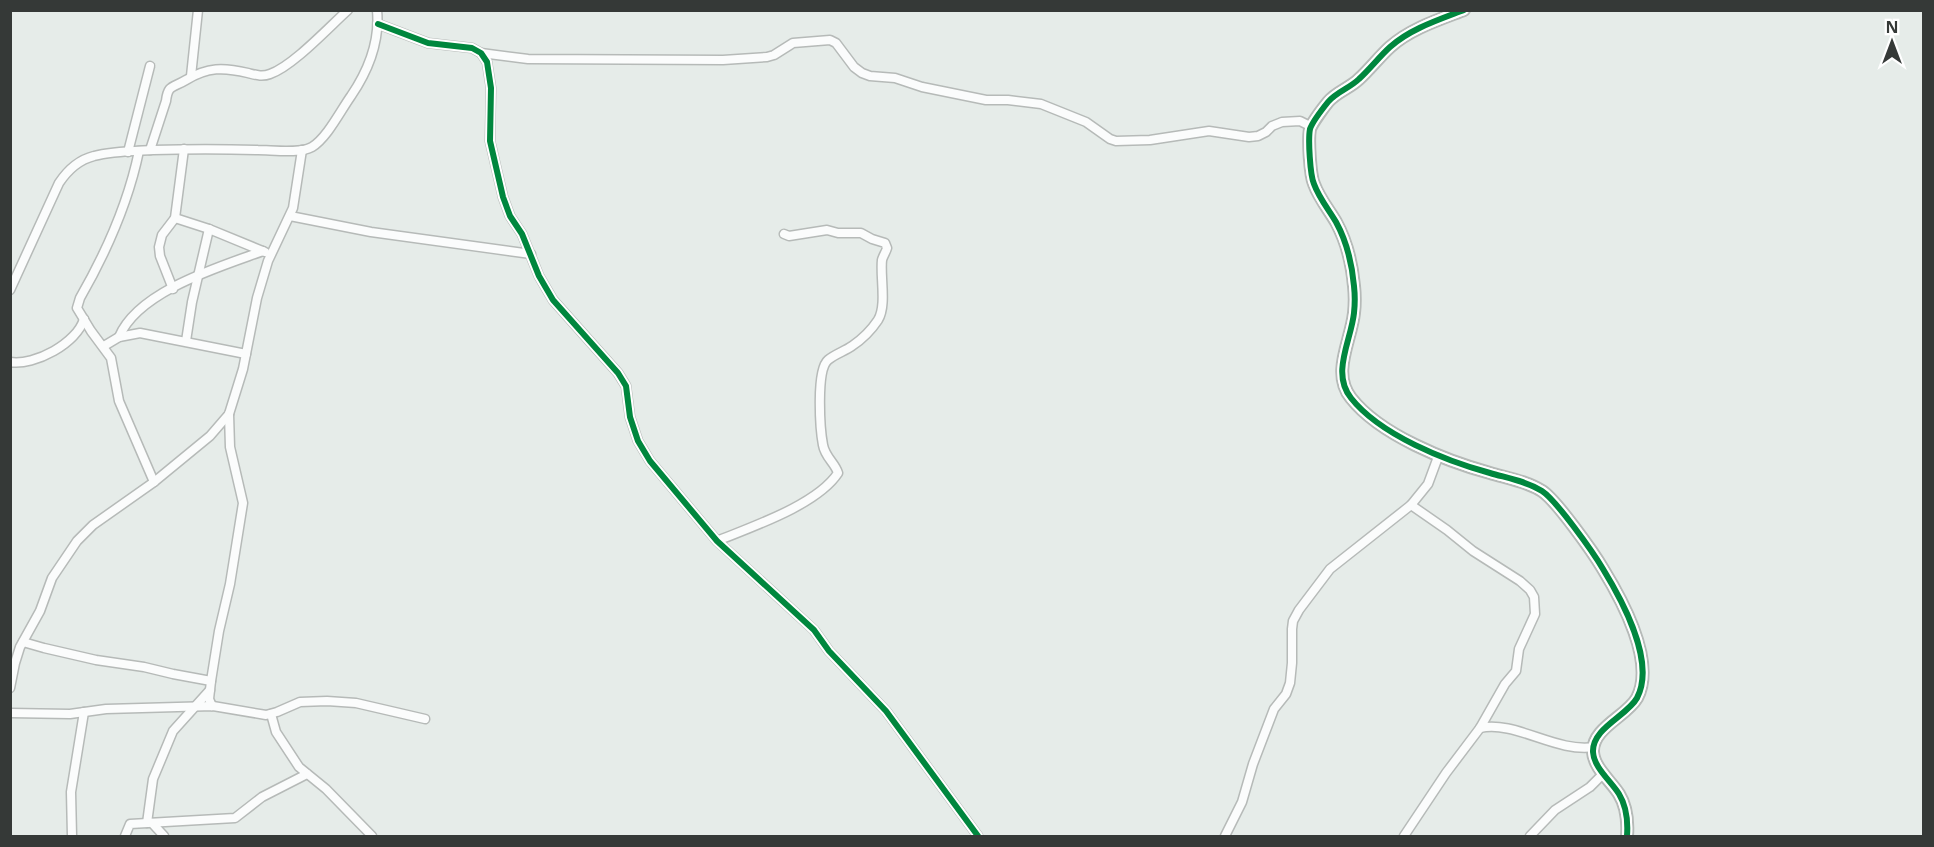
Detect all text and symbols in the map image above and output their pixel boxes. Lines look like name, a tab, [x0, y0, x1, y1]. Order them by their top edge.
north arrow	[1862, 12, 1922, 72]
text: N	[1885, 16, 1899, 38]

